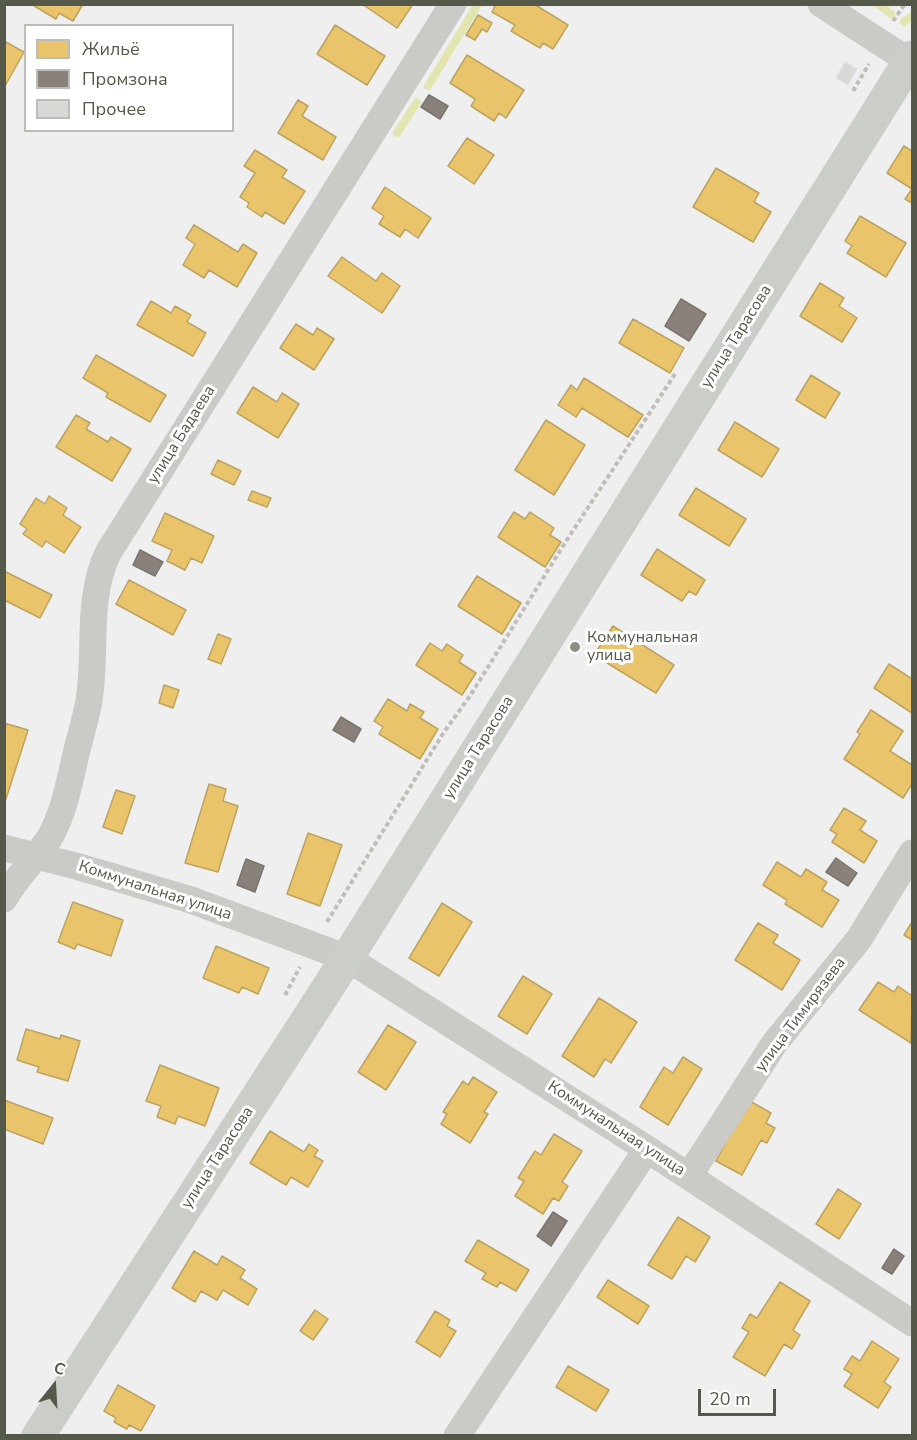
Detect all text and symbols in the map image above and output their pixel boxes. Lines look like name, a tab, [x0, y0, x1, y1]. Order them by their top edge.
legend	[24, 24, 234, 132]
text: Жильё	[82, 37, 140, 61]
text: Промзона	[82, 67, 168, 91]
text: Прочее	[82, 97, 146, 121]
street label: улица Тарасова	[698, 282, 776, 392]
street label: улица Бадаева	[144, 382, 220, 488]
place label: Коммунальная улица	[587, 628, 698, 666]
marker: Коммунальная улица	[568, 640, 582, 654]
street label: улица Тарасова	[440, 693, 518, 803]
street label: Коммунальная улица	[76, 857, 234, 925]
street label: улица Тимирязева	[752, 954, 850, 1076]
street label: Коммунальная улица	[544, 1077, 688, 1181]
street label: улица Тарасова	[178, 1103, 258, 1213]
north arrow	[24, 1356, 84, 1416]
text: С	[51, 1357, 68, 1381]
scale bar	[701, 1377, 779, 1415]
text: 20 m	[709, 1387, 751, 1411]

